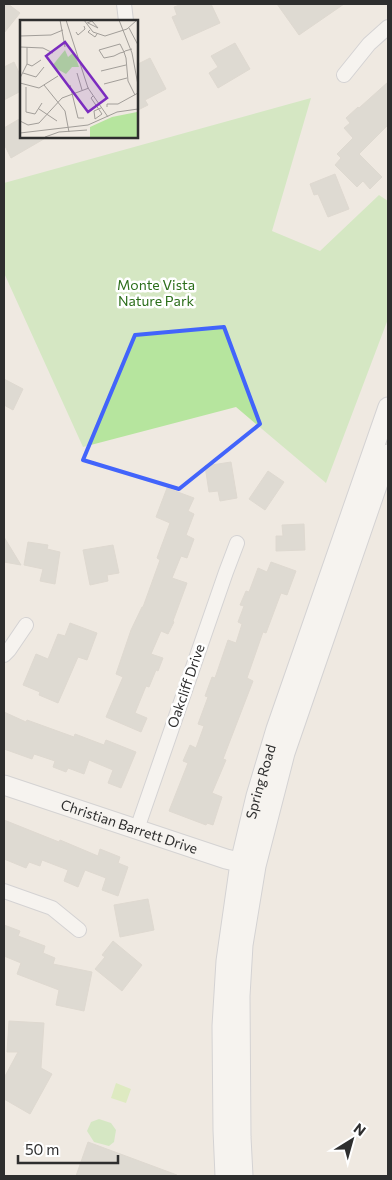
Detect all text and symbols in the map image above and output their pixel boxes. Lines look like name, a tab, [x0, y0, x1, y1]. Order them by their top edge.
inset map	[20, 20, 138, 138]
park label: Monte Vista Nature Park	[117, 276, 195, 309]
street label: Oakcliff Drive	[163, 642, 208, 730]
street label: Spring Road	[242, 742, 279, 821]
street label: Christian Barrett Drive	[59, 796, 200, 857]
north arrow	[327, 1115, 377, 1165]
text: N	[351, 1119, 369, 1139]
scale bar	[18, 1132, 118, 1164]
text: 50 m	[25, 1140, 59, 1158]

